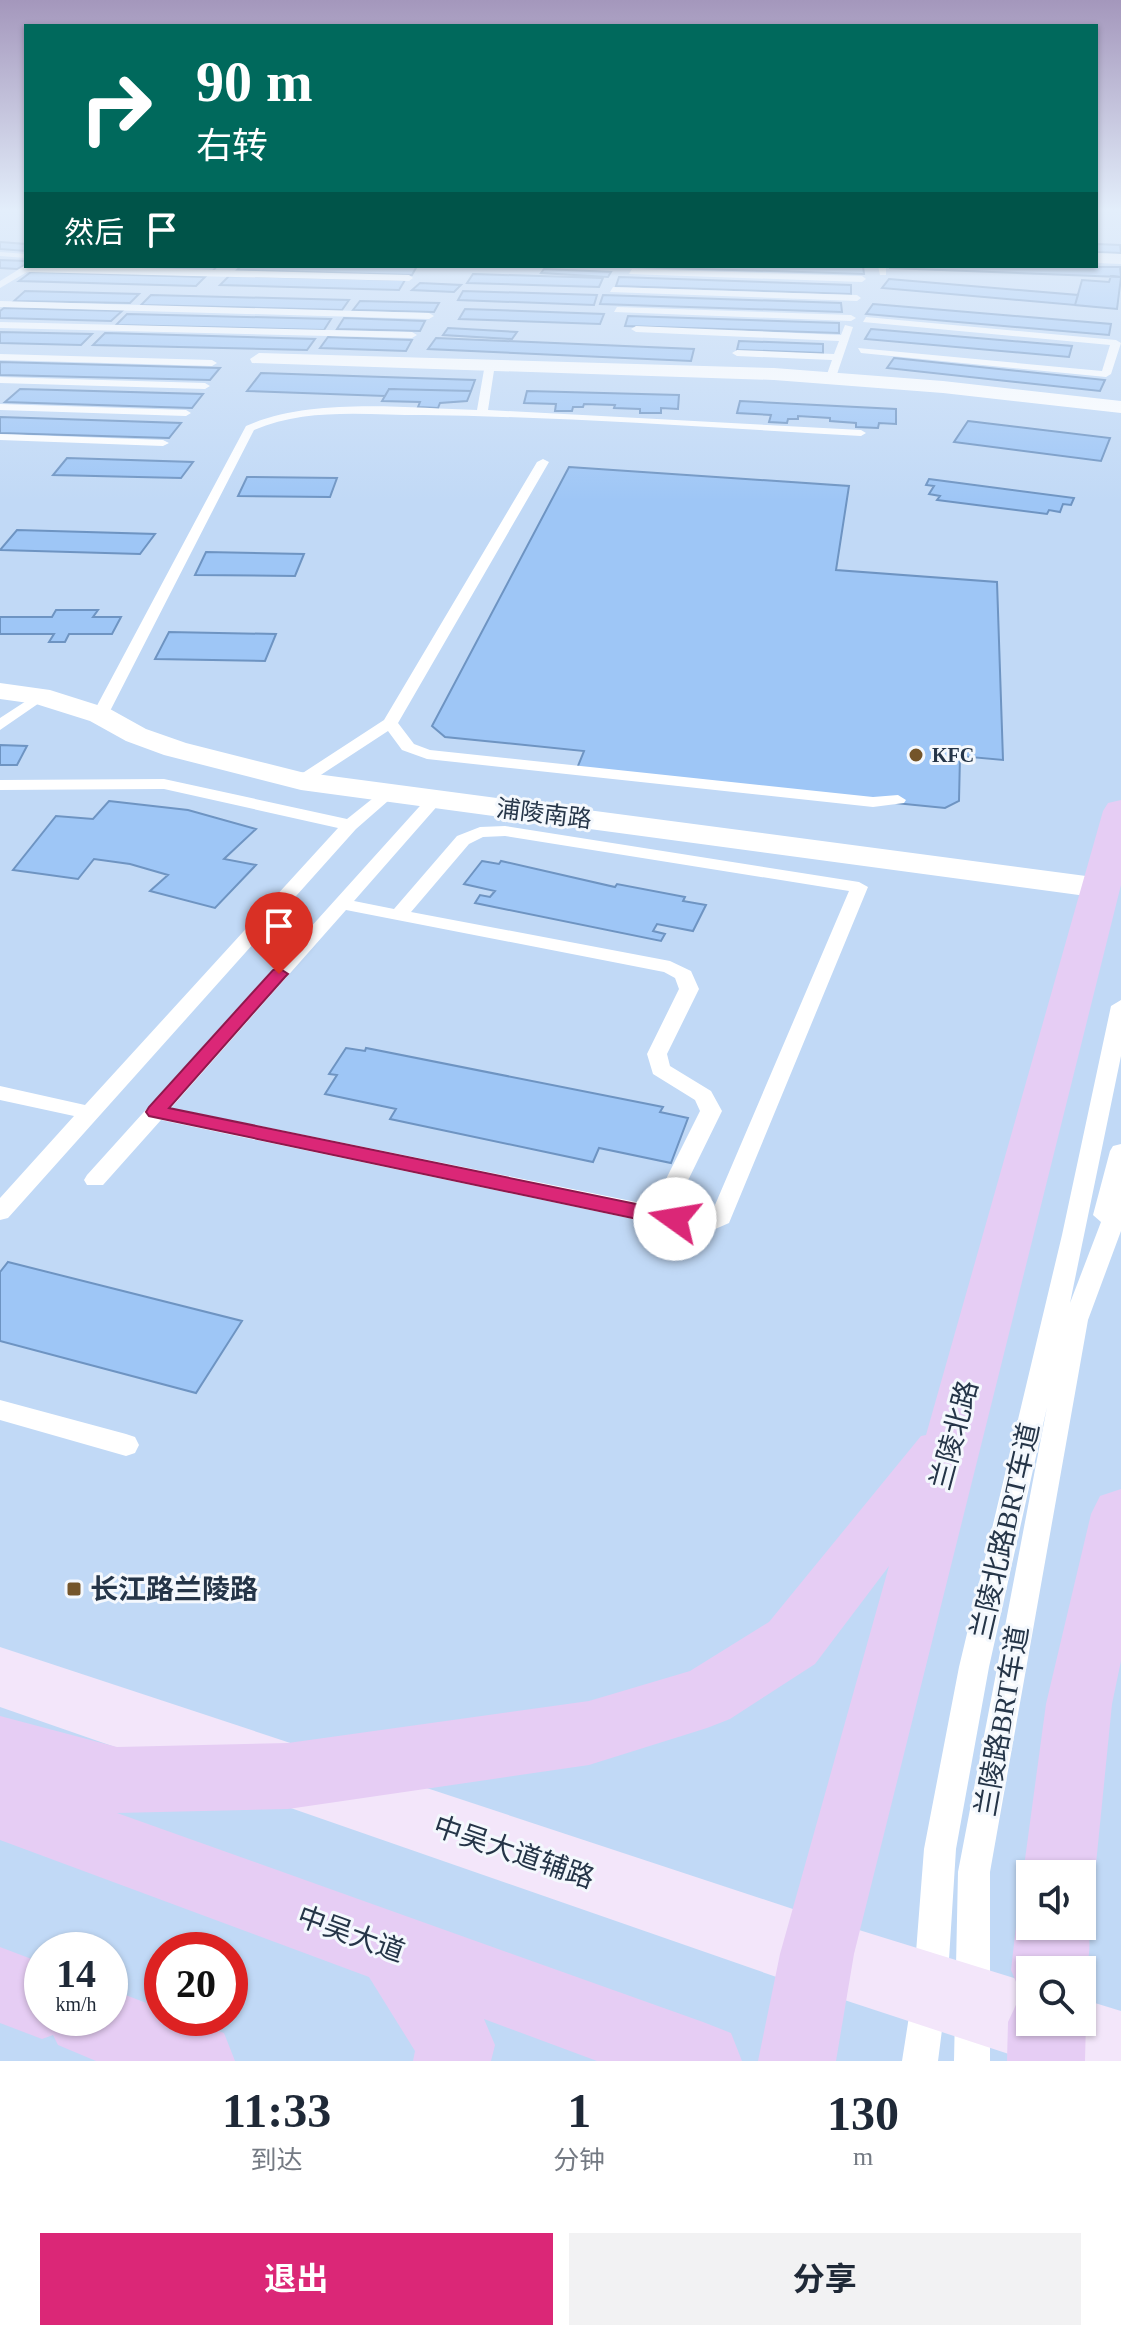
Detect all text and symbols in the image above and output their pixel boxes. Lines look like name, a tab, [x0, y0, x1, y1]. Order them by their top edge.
text: 90 m	[196, 51, 313, 113]
icon: right	[64, 56, 168, 160]
text: 右转	[196, 126, 268, 166]
icon: arrive	[140, 208, 184, 252]
text: 然后	[64, 216, 124, 249]
place label: KFC	[932, 744, 974, 766]
marker: KFC	[907, 746, 925, 764]
street label: 浦陵南路	[495, 795, 593, 833]
pin	[245, 892, 313, 974]
icon: arrive	[257, 904, 301, 948]
position arrow	[633, 1177, 717, 1261]
street label: 兰陵北路	[925, 1377, 983, 1493]
street label: 兰陵北路BRT车道	[965, 1420, 1045, 1642]
place label: 长江路兰陵路	[90, 1574, 258, 1605]
marker: 长江路兰陵路	[65, 1580, 83, 1598]
street label: 兰陵路BRT车道	[970, 1623, 1034, 1819]
street label: 中吴大道辅路	[430, 1810, 598, 1894]
map controls	[1016, 1860, 1096, 2036]
button: sound	[1016, 1860, 1096, 1940]
street label: 中吴大道	[293, 1900, 409, 1968]
speed limit sign: 20	[144, 1932, 248, 2036]
text: 14	[56, 1951, 96, 1996]
button: search	[1016, 1956, 1096, 2036]
text: km/h	[55, 1993, 97, 2015]
text: 11:33	[222, 2084, 331, 2137]
text: 1	[567, 2084, 591, 2137]
text: 130	[827, 2087, 899, 2140]
text: m	[853, 2142, 873, 2171]
text: 到达	[251, 2146, 303, 2175]
text: 分钟	[553, 2146, 605, 2175]
button: 退出	[40, 2233, 553, 2325]
button: 分享	[569, 2233, 1081, 2325]

